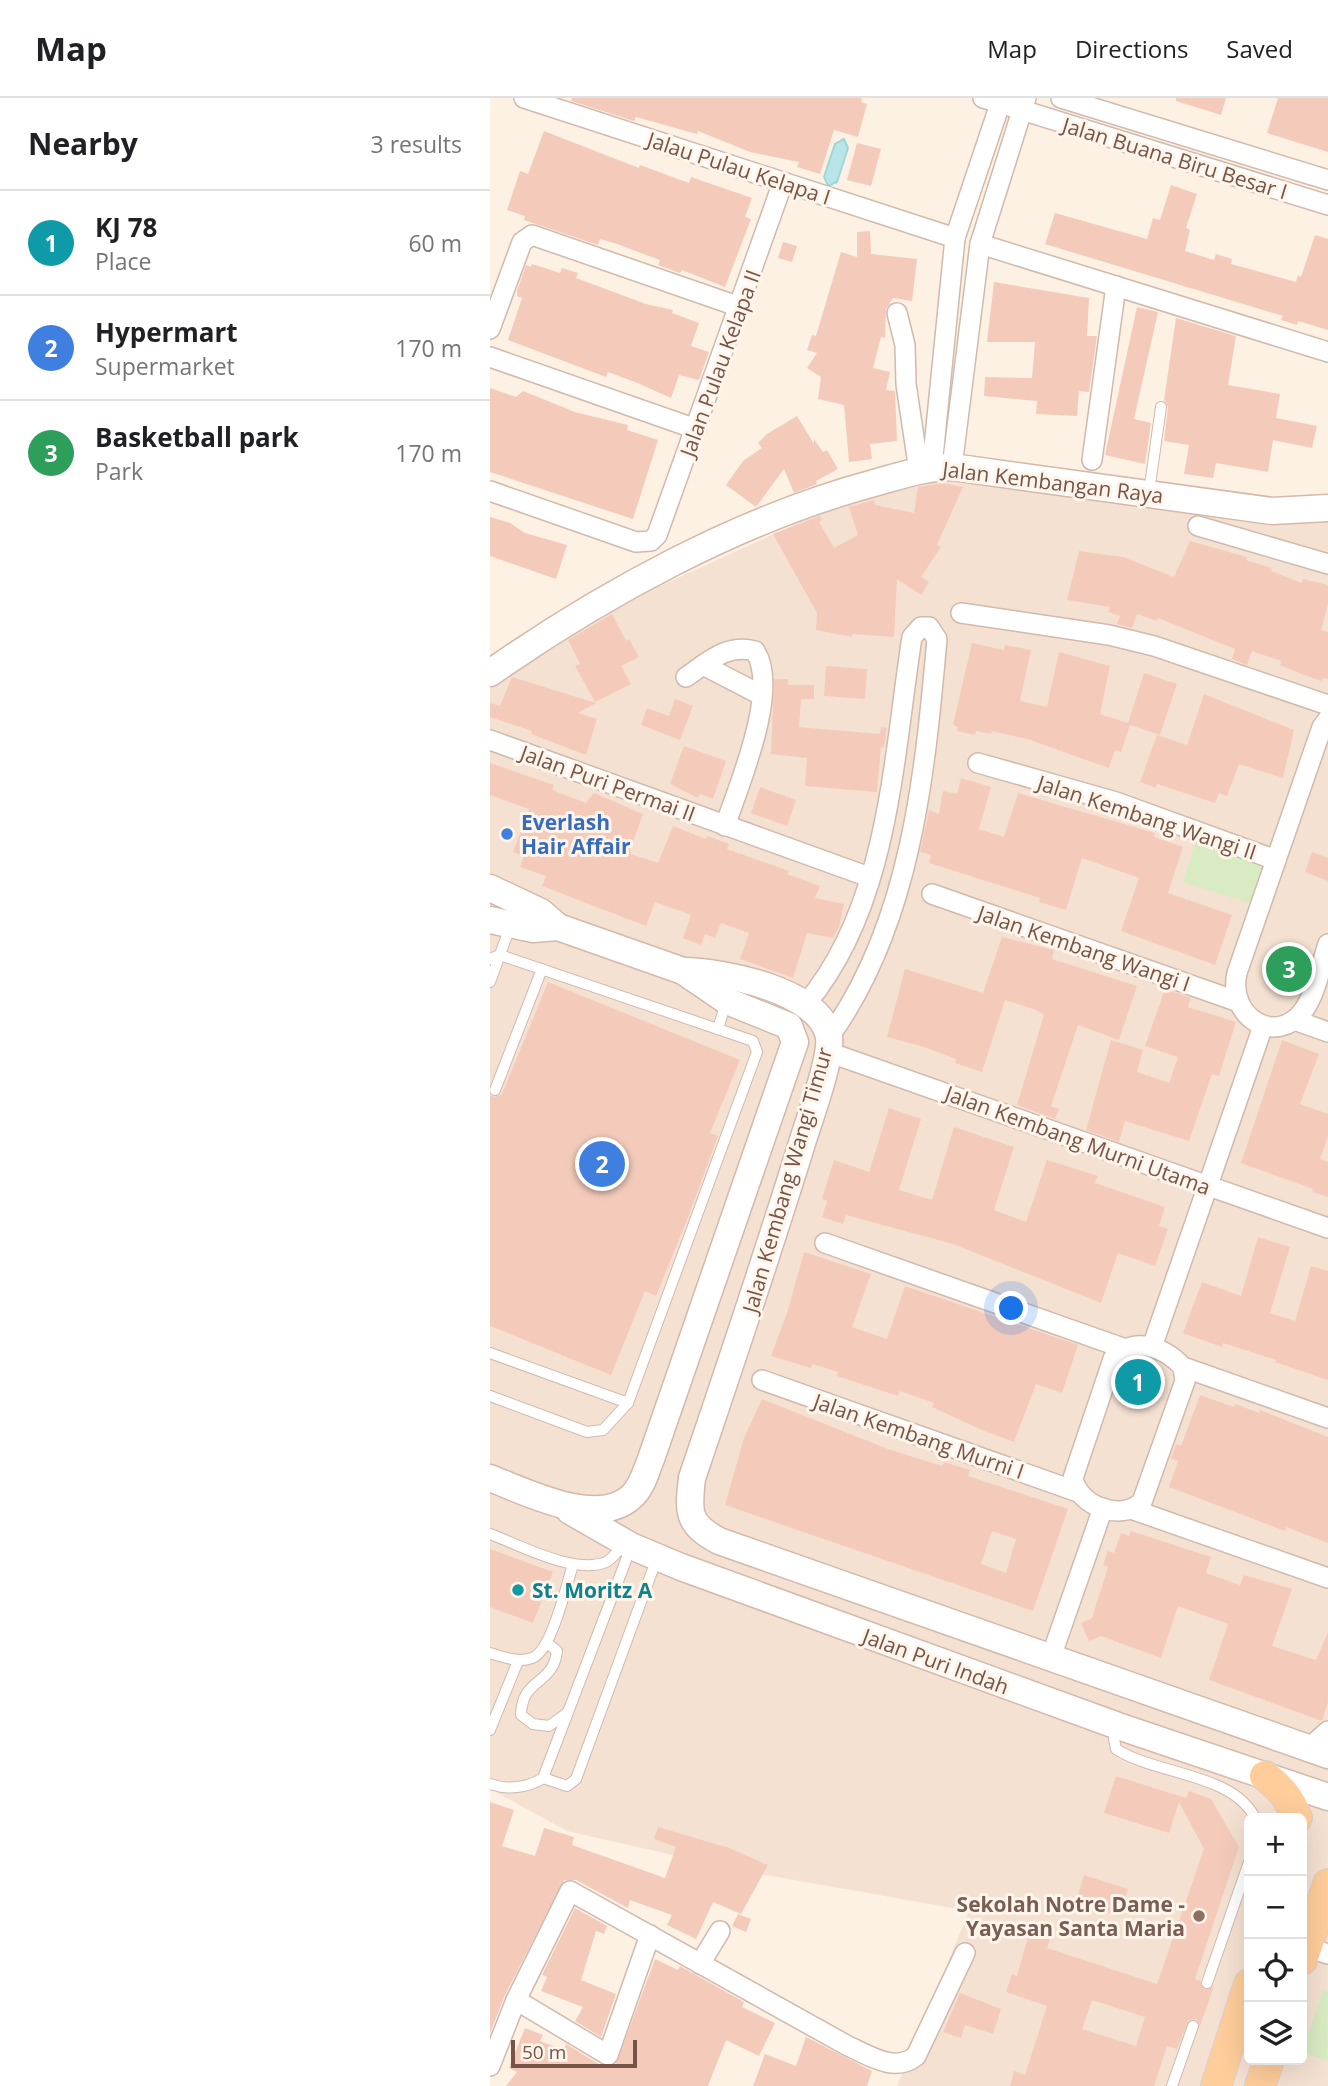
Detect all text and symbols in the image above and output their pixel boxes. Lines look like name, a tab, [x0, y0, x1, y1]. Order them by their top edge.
text: Map	[35, 26, 107, 71]
text: Map	[987, 32, 1037, 65]
text: Directions	[1075, 32, 1188, 65]
text: Saved	[1226, 32, 1293, 65]
street label: Jalan Buana Biru Besar I	[1057, 110, 1291, 206]
text: Nearby	[28, 123, 138, 164]
street label: Jalau Pulau Kelapa I	[642, 125, 834, 211]
text: 3 results	[371, 128, 462, 160]
text: KJ 78	[95, 209, 157, 245]
text: 1	[44, 227, 58, 259]
text: 60 m	[408, 227, 462, 259]
text: Place	[95, 245, 151, 277]
street label: Jalan Pulau Kelapa II	[673, 266, 767, 462]
text: Hypermart	[95, 314, 238, 350]
text: 2	[44, 332, 58, 364]
text: 170 m	[395, 332, 462, 364]
text: Supermarket	[95, 350, 235, 382]
text: Basketball park	[95, 419, 299, 455]
text: 3	[44, 437, 58, 469]
text: 170 m	[395, 437, 462, 469]
street label: Jalan Kembangan Raya	[939, 454, 1165, 509]
text: Park	[95, 455, 143, 487]
street label: Jalan Puri Permai II	[515, 738, 699, 828]
street label: Jalan Kembang Wangi II	[1032, 768, 1260, 866]
place label: Everlash Hair Affair	[521, 808, 631, 860]
marker: Everlash Hair Affair	[499, 826, 515, 842]
street label: Jalan Kembang Wangi I	[972, 898, 1194, 998]
pin: 3	[1266, 943, 1312, 995]
street label: Jalan Kembang Wangi Timur	[735, 1044, 838, 1318]
street label: Jalan Kembang Murni Utama	[940, 1078, 1215, 1201]
pin: 2	[579, 1138, 625, 1190]
your location	[994, 1291, 1028, 1325]
pin: 1	[1115, 1356, 1161, 1408]
street label: Jalan Kembang Murni I	[808, 1386, 1028, 1485]
place label: St. Moritz A	[532, 1576, 653, 1604]
marker: St. Moritz A	[510, 1582, 526, 1598]
street label: Jalan Puri Indah	[857, 1621, 1013, 1700]
map controls	[1244, 1813, 1307, 2065]
button: +	[1244, 1813, 1307, 1876]
button: −	[1244, 1876, 1307, 1939]
place label: Sekolah Notre Dame - Yayasan Santa Maria	[957, 1890, 1185, 1942]
marker: Sekolah Notre Dame - Yayasan Santa Maria	[1191, 1908, 1207, 1924]
button: locate	[1244, 1939, 1307, 2002]
button: layers	[1244, 2002, 1307, 2065]
scale bar	[511, 2037, 637, 2069]
text: 50 m	[522, 2039, 566, 2065]

